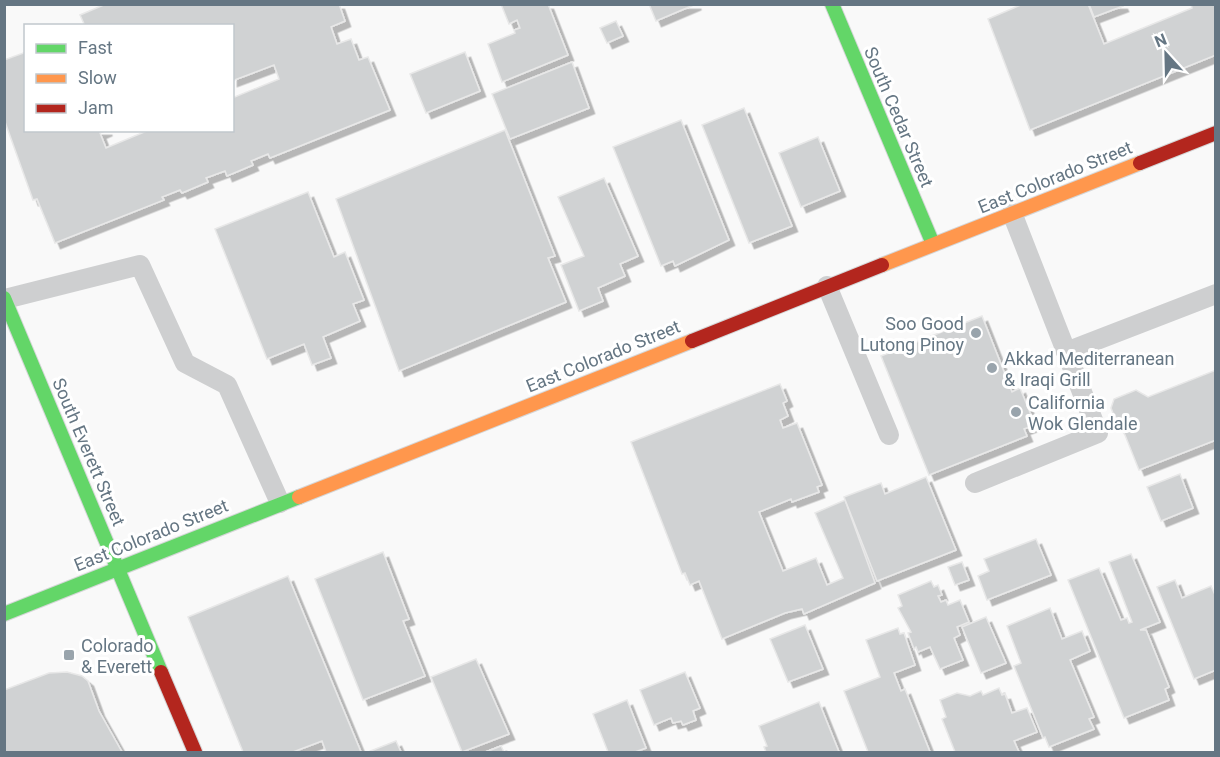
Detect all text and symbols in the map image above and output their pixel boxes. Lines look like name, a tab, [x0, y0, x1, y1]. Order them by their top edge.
legend	[24, 24, 234, 132]
north arrow	[1136, 24, 1196, 84]
text: N	[1152, 30, 1169, 51]
text: Fast	[78, 37, 113, 58]
street label: South Cedar Street	[860, 44, 938, 190]
text: Slow	[78, 67, 117, 88]
text: Jam	[78, 97, 114, 118]
street label: East Colorado Street	[975, 136, 1135, 217]
place label: Soo Good Lutong Pinoy	[860, 313, 964, 355]
street label: East Colorado Street	[523, 315, 683, 396]
marker: Soo Good Lutong Pinoy	[969, 326, 983, 340]
place label: Akkad Mediterranean & Iraqi Grill	[1004, 348, 1174, 390]
marker: Akkad Mediterranean & Iraqi Grill	[985, 361, 999, 375]
street label: South Everett Street	[48, 375, 130, 529]
place label: California Wok Glendale	[1028, 392, 1138, 434]
marker: California Wok Glendale	[1009, 405, 1023, 419]
street label: East Colorado Street	[71, 494, 231, 575]
place label: Colorado & Everett	[81, 635, 154, 677]
marker: Colorado & Everett	[62, 648, 76, 662]

